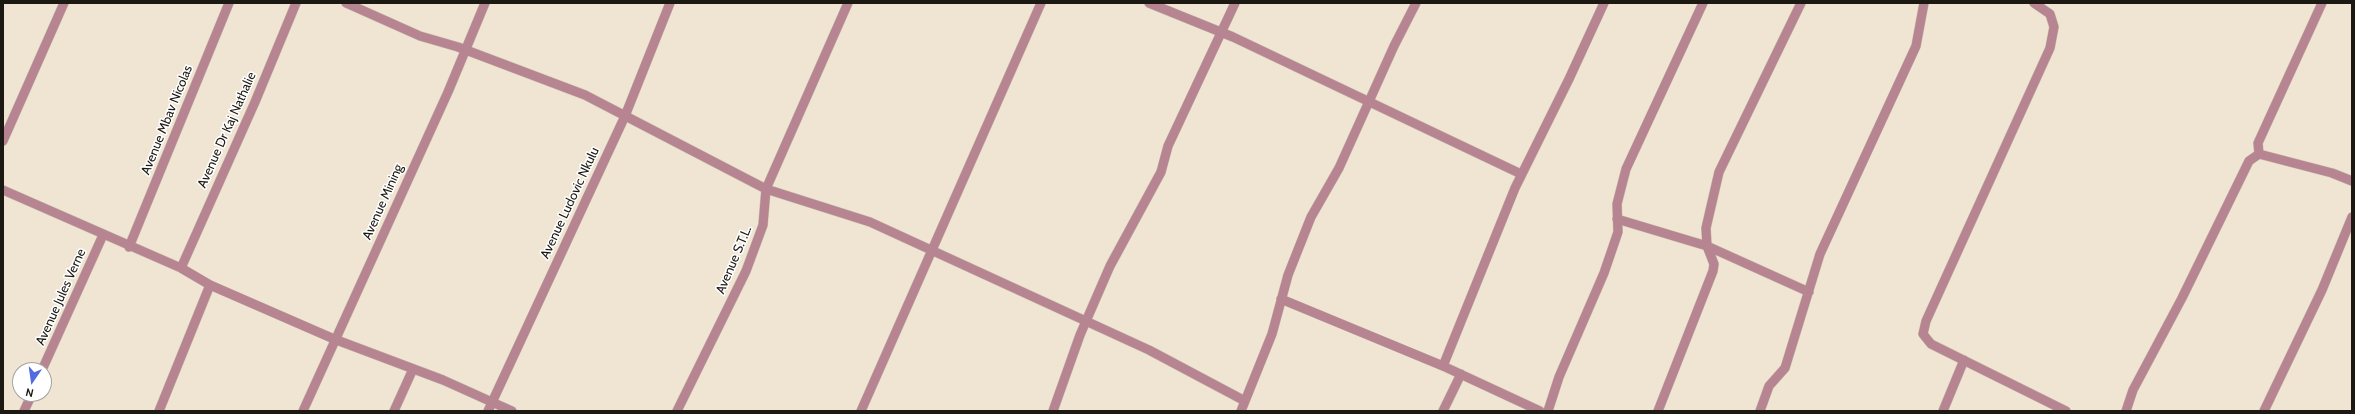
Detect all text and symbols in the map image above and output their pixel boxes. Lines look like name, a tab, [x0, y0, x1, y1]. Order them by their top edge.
street label: Avenue Mbav Nicolas	[138, 63, 196, 177]
street label: Avenue Dr Kaj Nathalie	[194, 70, 260, 190]
street label: Avenue Ludovic Nkulu	[537, 145, 603, 261]
street label: Avenue Mining	[359, 162, 407, 242]
street label: Avenue S.T.L.	[713, 224, 755, 296]
street label: Avenue Jules Verne	[33, 246, 89, 348]
north arrow	[12, 362, 52, 402]
text: N	[24, 385, 35, 400]

